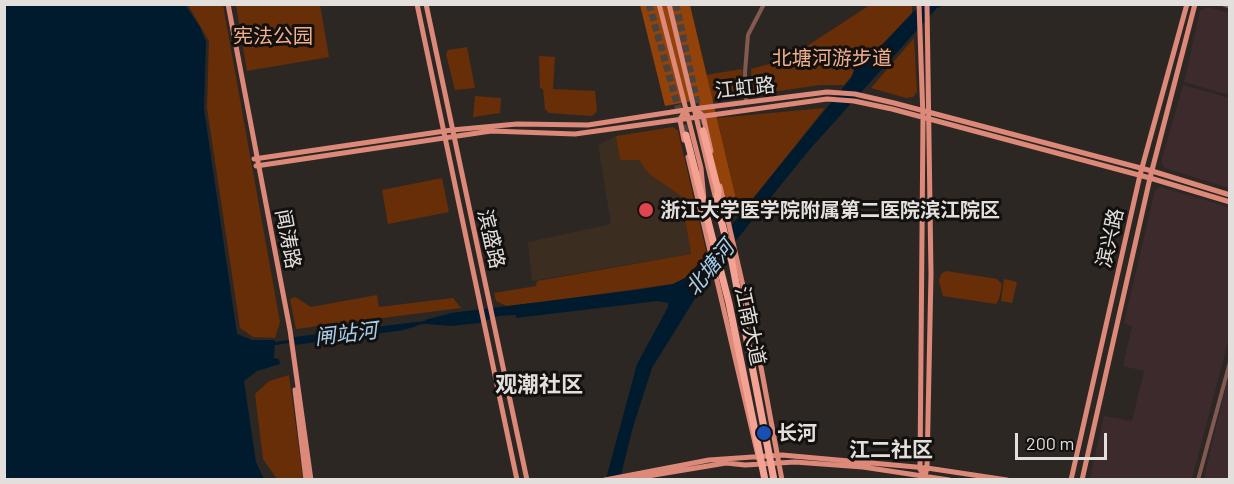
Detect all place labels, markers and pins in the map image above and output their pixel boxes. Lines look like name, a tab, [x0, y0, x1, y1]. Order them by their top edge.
place label: 浙江大学医学院附属第二医院滨江院区	[660, 198, 1000, 222]
marker: 浙江大学医学院附属第二医院滨江院区	[637, 201, 655, 219]
place label: 长河	[777, 421, 817, 445]
marker: 长河	[755, 424, 773, 442]

